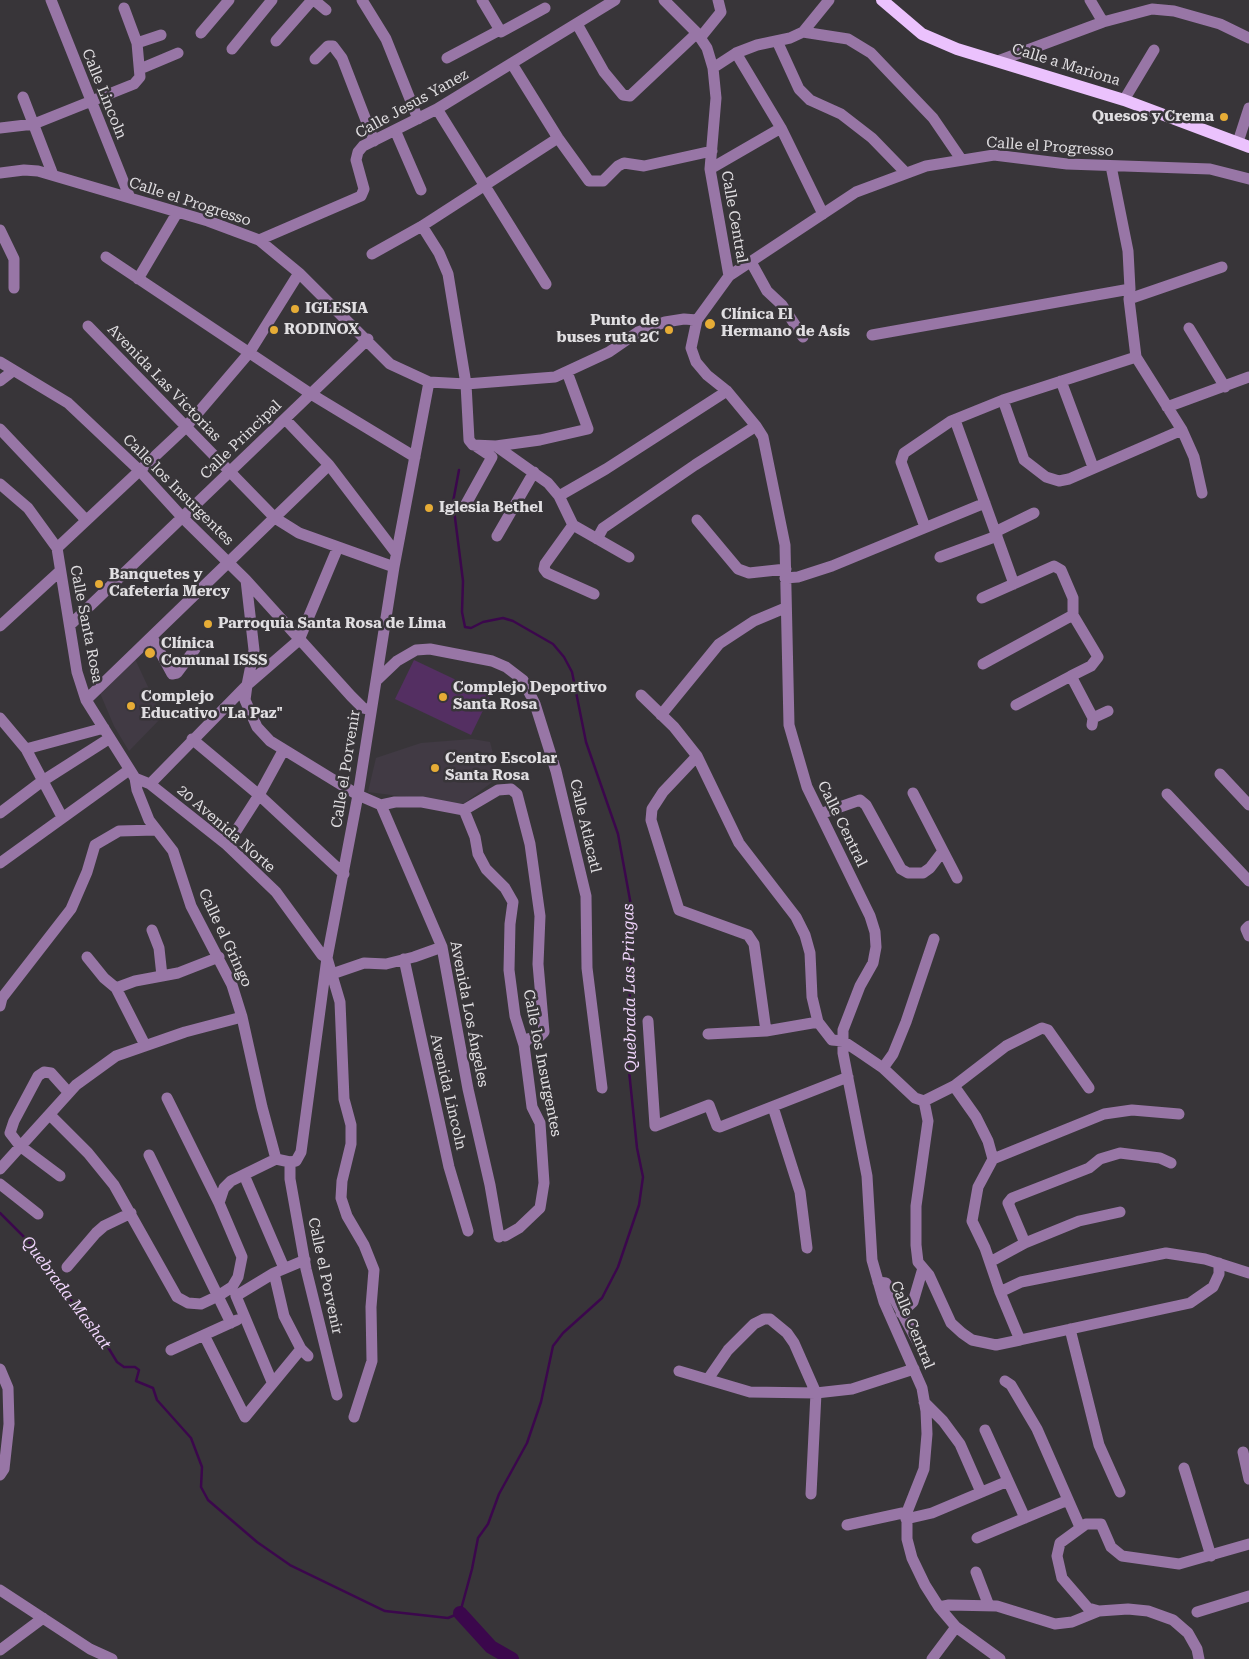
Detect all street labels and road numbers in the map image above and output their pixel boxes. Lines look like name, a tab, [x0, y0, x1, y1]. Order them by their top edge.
street label: Calle a Mariona	[1010, 40, 1122, 90]
street label: Calle Lincoln	[78, 46, 130, 142]
street label: Calle Jesus Yanez	[352, 66, 472, 142]
street label: Calle el Progresso	[986, 134, 1114, 160]
street label: Calle Central	[717, 169, 751, 265]
street label: Calle el Progresso	[127, 174, 253, 230]
street label: Avenida Las Victorias	[103, 321, 225, 445]
street label: Calle Principal	[197, 397, 285, 483]
street label: Calle los Insurgentes	[119, 431, 237, 549]
street label: Calle Santa Rosa	[66, 564, 106, 684]
street label: Calle el Porvenir	[328, 709, 364, 829]
street label: Calle Atlacatl	[566, 778, 604, 874]
street label: Calle Central	[813, 778, 871, 870]
street label: 20 Avenida Norte	[173, 781, 279, 877]
street label: Calle el Gringo	[194, 886, 256, 990]
street label: Avenida Los Ángeles	[446, 939, 492, 1089]
street label: Calle los Insurgentes	[519, 988, 565, 1138]
street label: Avenida Lincoln	[426, 1032, 470, 1152]
street label: Calle el Porvenir	[304, 1216, 346, 1336]
street label: Calle Central	[886, 1278, 938, 1372]

